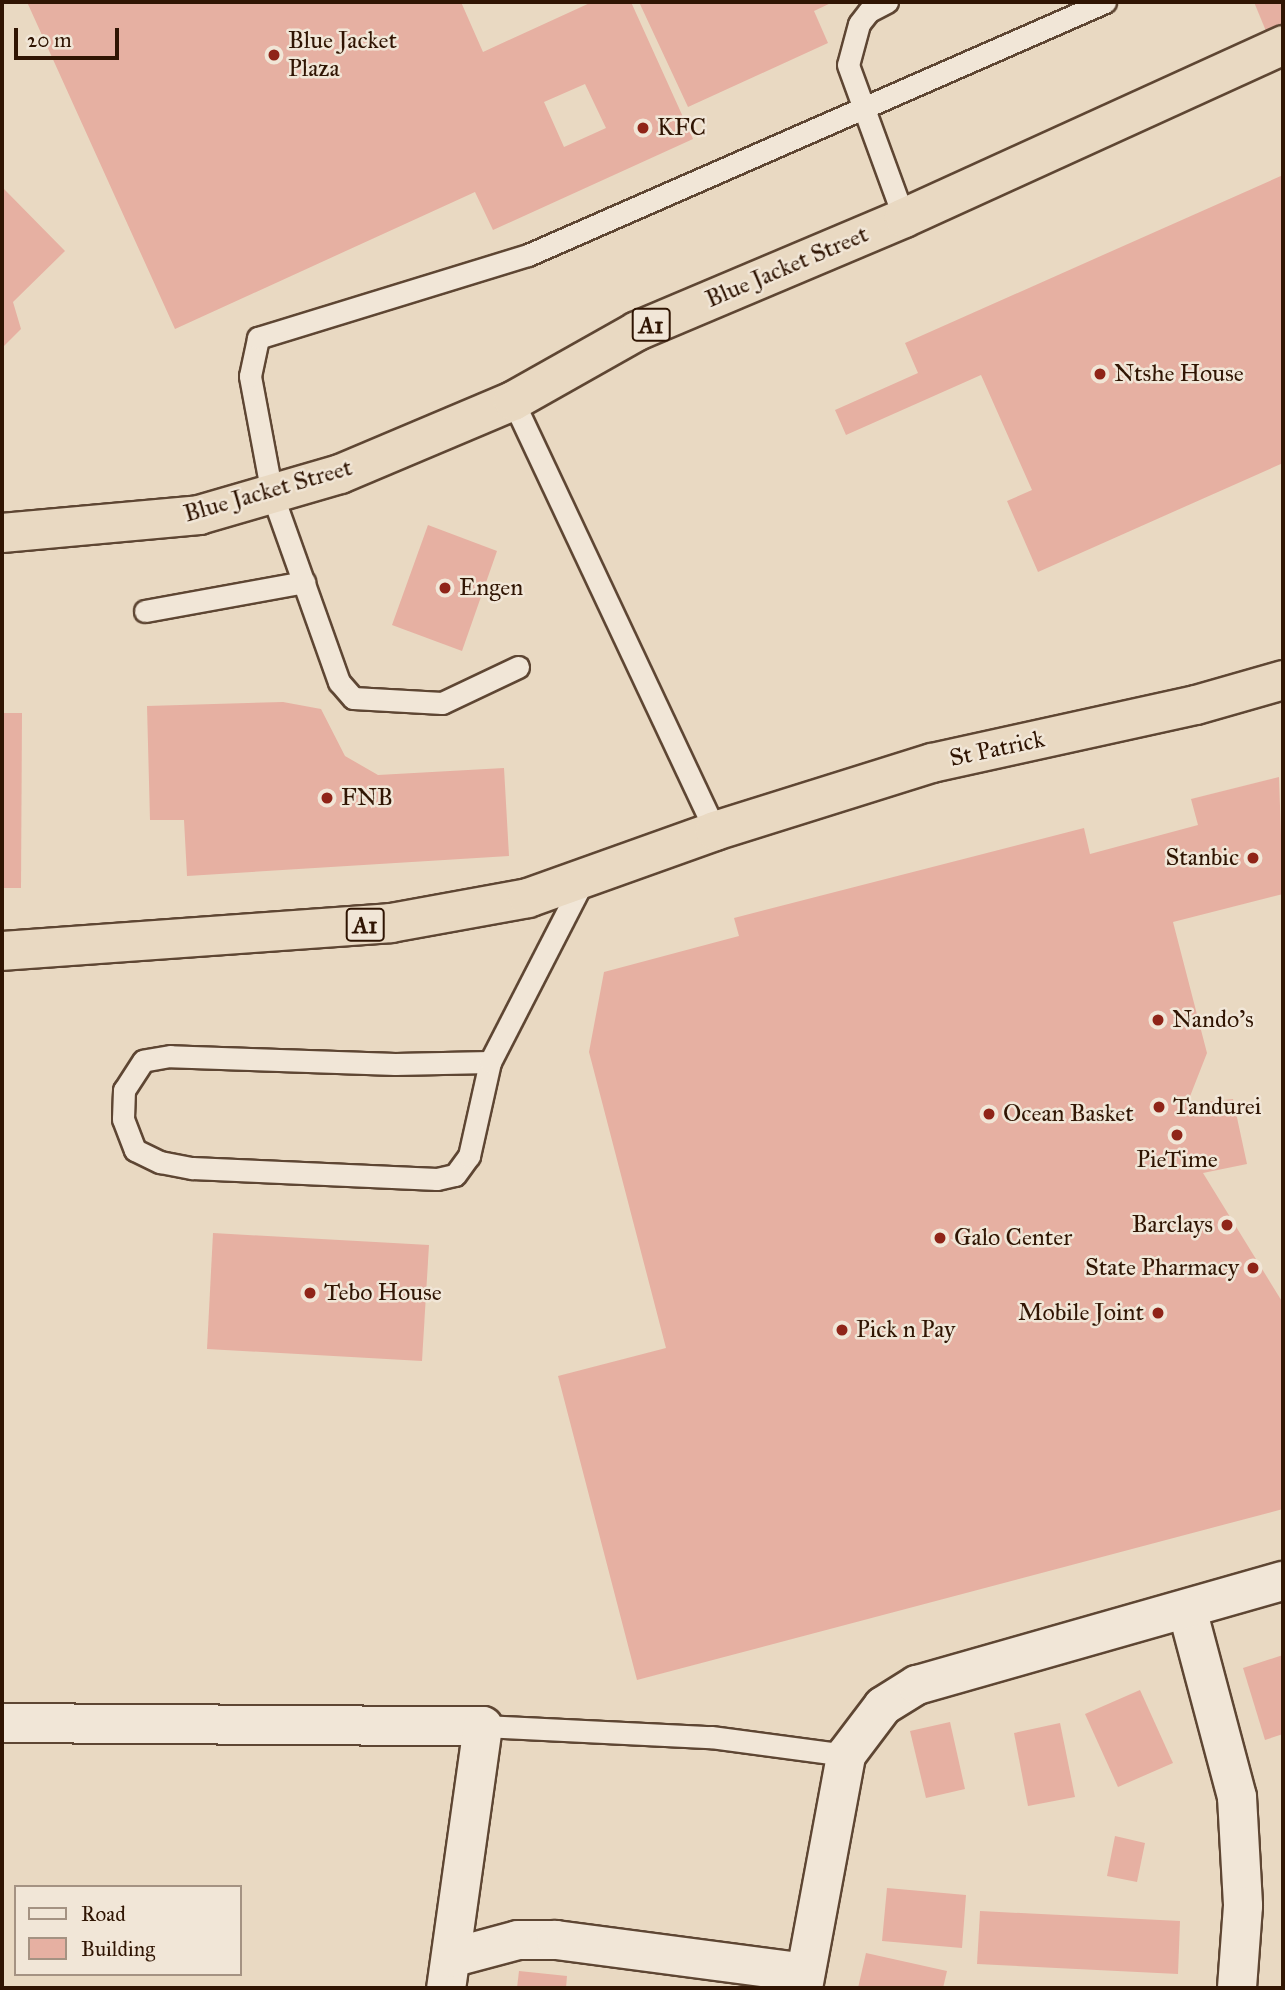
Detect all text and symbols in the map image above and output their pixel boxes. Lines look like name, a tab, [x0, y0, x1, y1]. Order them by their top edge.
scale bar	[18, 14, 122, 58]
text: 20 m	[27, 27, 72, 53]
place label: Blue Jacket Plaza	[288, 27, 397, 83]
marker: Blue Jacket Plaza	[266, 47, 282, 63]
place label: KFC	[657, 114, 706, 142]
marker: KFC	[635, 120, 651, 136]
street label: Blue Jacket Street	[701, 220, 873, 314]
road number: A1	[630, 306, 672, 344]
place label: Ntshe House	[1114, 360, 1244, 388]
marker: Ntshe House	[1092, 366, 1108, 382]
street label: Blue Jacket Street	[180, 453, 356, 529]
place label: Engen	[459, 574, 523, 602]
marker: Engen	[437, 580, 453, 596]
street label: St Patrick	[947, 725, 1047, 773]
place label: FNB	[341, 784, 393, 812]
marker: FNB	[319, 790, 335, 806]
place label: Stanbic	[1165, 844, 1239, 872]
marker: Stanbic	[1245, 850, 1261, 866]
road number: A1	[344, 906, 386, 944]
place label: Nando's	[1172, 1006, 1254, 1034]
marker: Nando's	[1150, 1012, 1166, 1028]
place label: Tandurei	[1173, 1093, 1261, 1121]
marker: Tandurei	[1151, 1099, 1167, 1115]
place label: Ocean Basket	[1003, 1100, 1134, 1128]
marker: Ocean Basket	[981, 1106, 997, 1122]
marker: PieTime	[1169, 1127, 1185, 1143]
place label: PieTime	[1136, 1146, 1218, 1174]
place label: Barclays	[1132, 1211, 1213, 1239]
marker: Barclays	[1219, 1217, 1235, 1233]
place label: Galo Center	[954, 1224, 1072, 1252]
marker: Galo Center	[932, 1230, 948, 1246]
place label: State Pharmacy	[1085, 1254, 1239, 1282]
marker: State Pharmacy	[1245, 1260, 1261, 1276]
place label: Tebo House	[324, 1279, 442, 1307]
marker: Tebo House	[302, 1285, 318, 1301]
place label: Mobile Joint	[1018, 1299, 1144, 1327]
marker: Mobile Joint	[1150, 1305, 1166, 1321]
place label: Pick n Pay	[856, 1316, 955, 1344]
marker: Pick n Pay	[834, 1322, 850, 1338]
legend	[14, 1885, 242, 1976]
text: Road	[81, 1901, 126, 1927]
text: Building	[81, 1936, 155, 1962]

